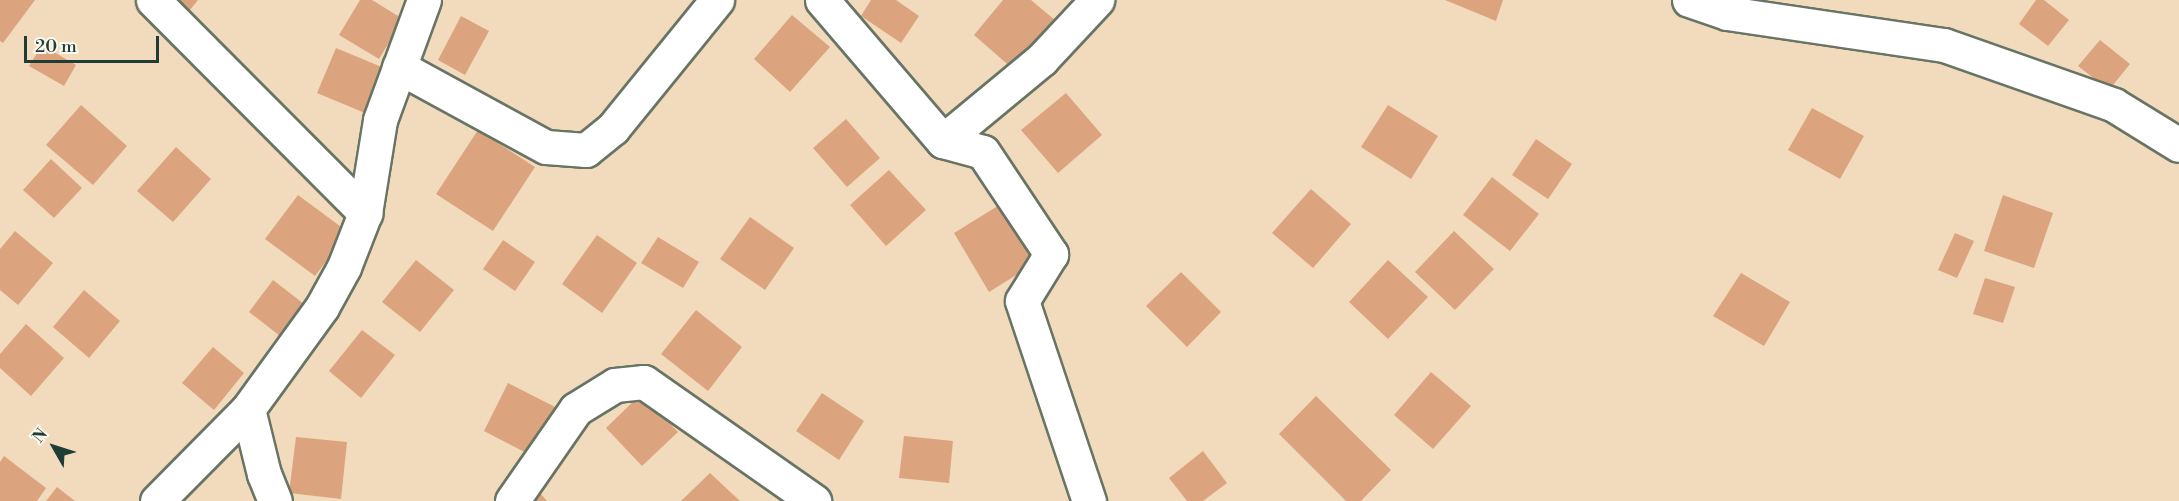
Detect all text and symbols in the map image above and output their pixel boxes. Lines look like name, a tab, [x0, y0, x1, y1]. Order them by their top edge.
scale bar	[27, 24, 162, 62]
text: 20 m	[35, 35, 77, 58]
north arrow	[24, 417, 84, 477]
text: N	[28, 424, 52, 447]

